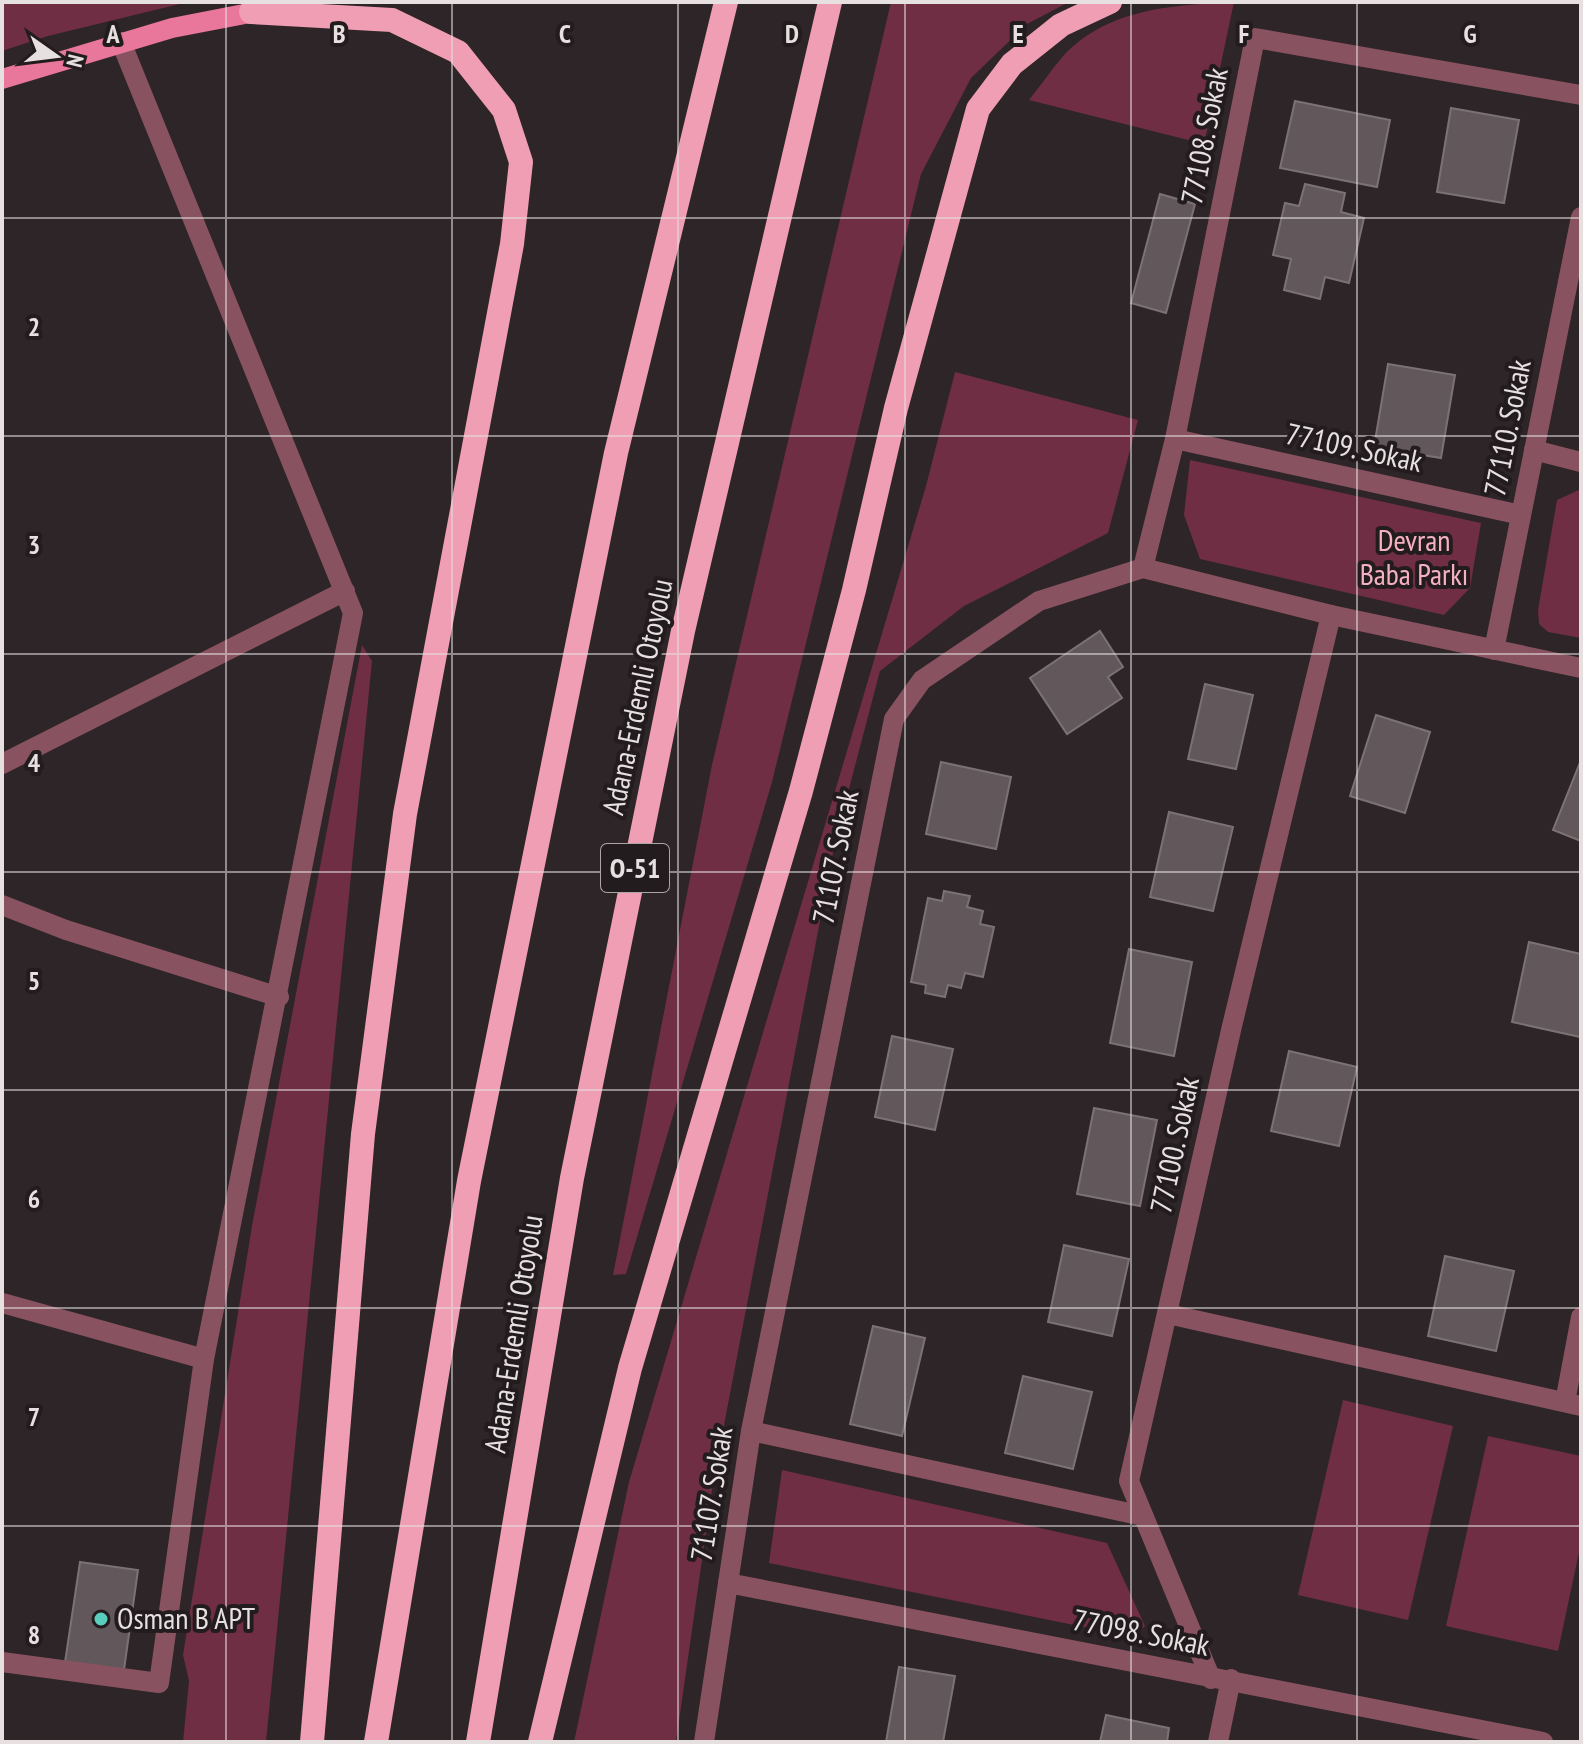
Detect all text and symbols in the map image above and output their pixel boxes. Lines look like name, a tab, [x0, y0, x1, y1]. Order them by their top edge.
north arrow	[16, 16, 96, 96]
text: A	[105, 17, 120, 50]
text: B	[333, 17, 346, 50]
text: C	[559, 17, 571, 50]
text: D	[785, 17, 799, 50]
text: E	[1012, 17, 1024, 50]
text: F	[1239, 17, 1250, 50]
text: G	[1463, 17, 1477, 50]
text: N	[60, 52, 90, 70]
street label: 77108. Sokak	[1171, 64, 1236, 207]
text: 2	[28, 310, 40, 343]
street label: 77110. Sokak	[1474, 356, 1539, 499]
street label: 77109. Sokak	[1283, 413, 1426, 480]
park label: Devran Baba Parkı	[1360, 520, 1468, 593]
text: 3	[28, 528, 40, 561]
street label: Adana-Erdemli Otoyolu	[592, 575, 681, 818]
text: 4	[28, 746, 41, 779]
street label: 71107. Sokak	[802, 786, 867, 927]
road number: O-51	[601, 844, 669, 892]
text: 5	[28, 964, 40, 997]
street label: 77100. Sokak	[1140, 1073, 1207, 1216]
text: 6	[28, 1182, 40, 1215]
street label: Adana-Erdemli Otoyolu	[474, 1212, 551, 1456]
text: 7	[28, 1400, 40, 1433]
street label: 71107. Sokak	[681, 1423, 740, 1564]
place label: Osman B APT	[117, 1598, 255, 1637]
street label: 77098. Sokak	[1070, 1599, 1213, 1664]
marker: Osman B APT	[92, 1610, 110, 1628]
text: 8	[28, 1618, 40, 1651]

